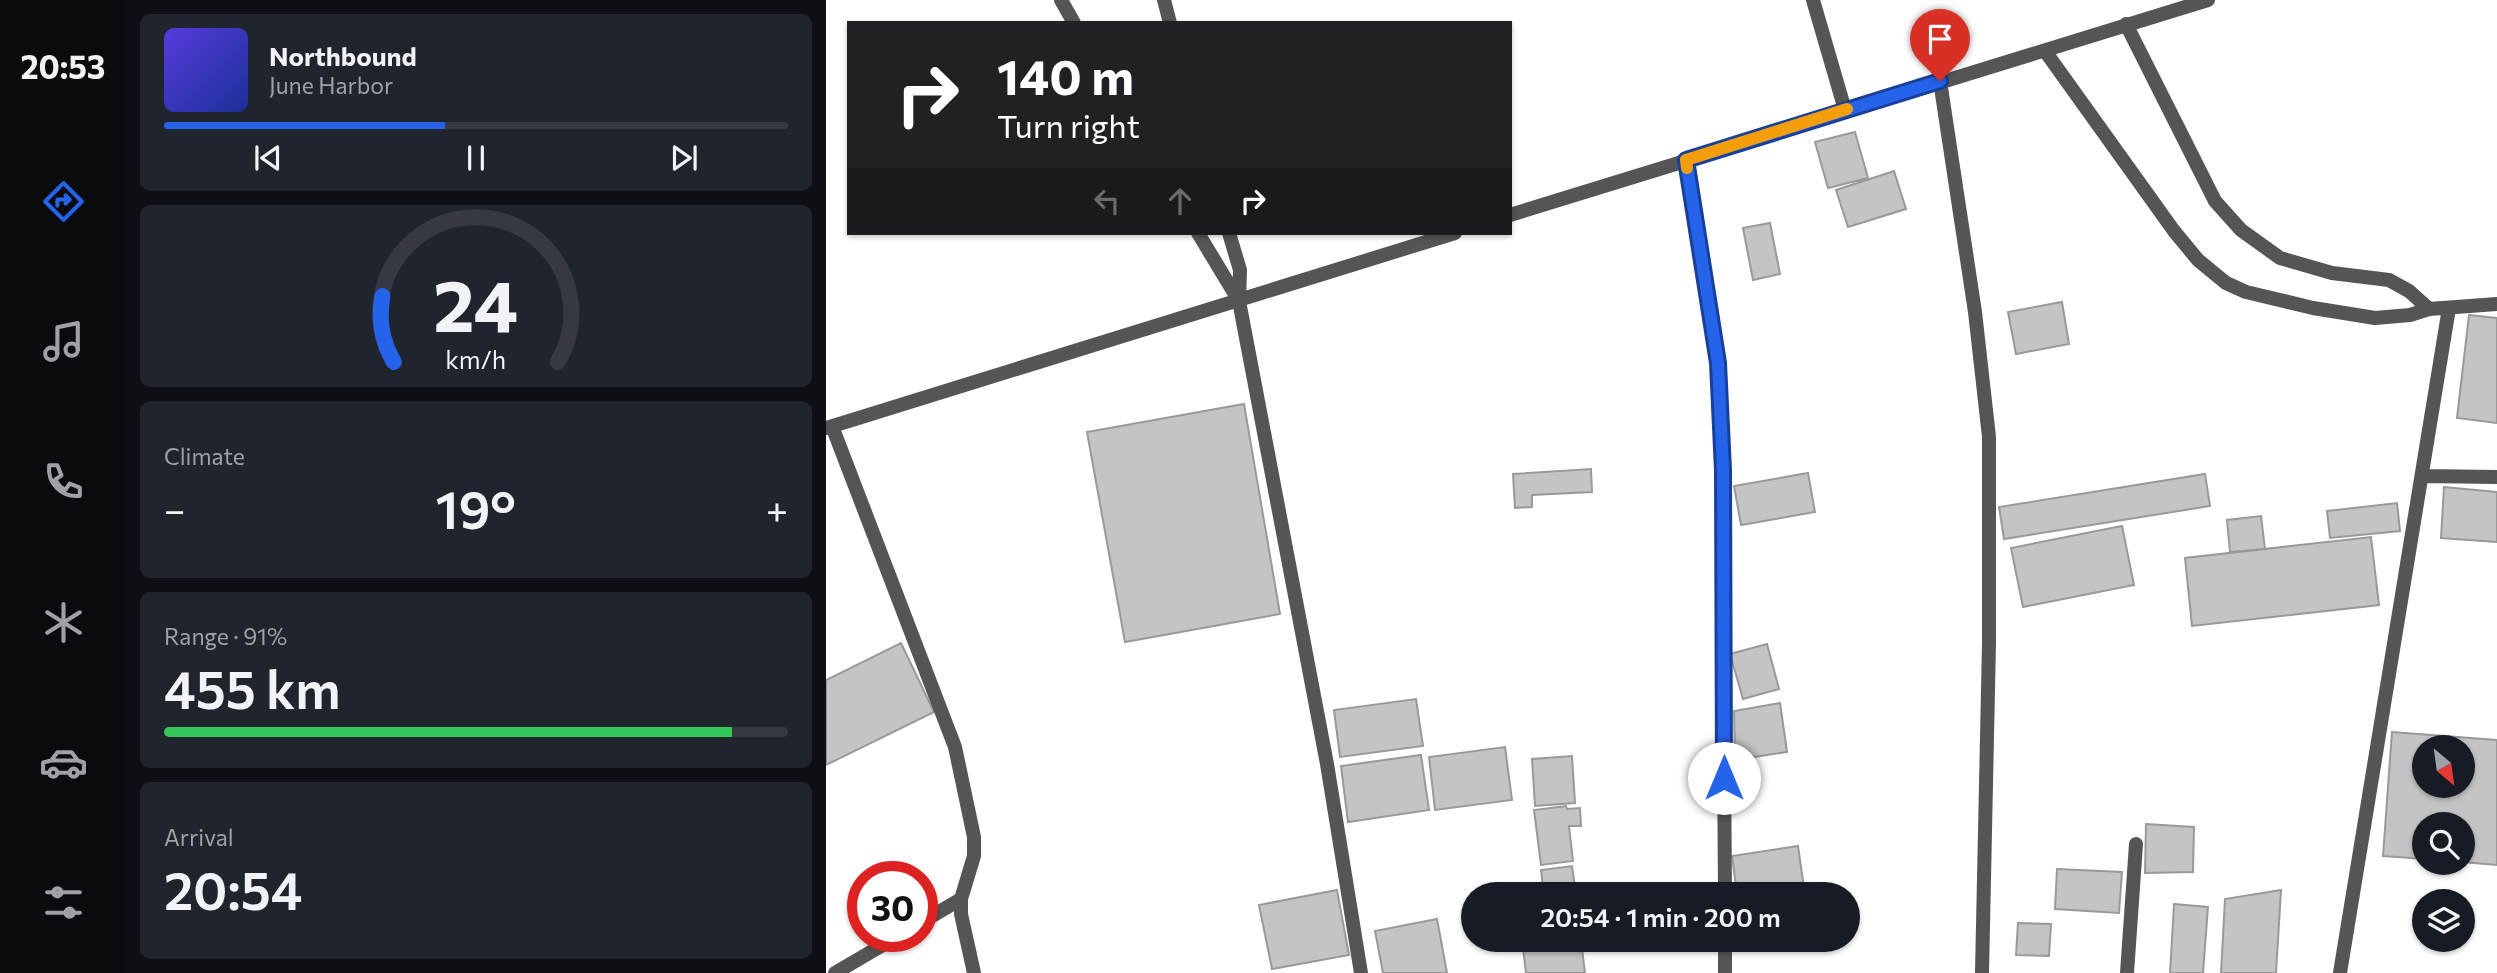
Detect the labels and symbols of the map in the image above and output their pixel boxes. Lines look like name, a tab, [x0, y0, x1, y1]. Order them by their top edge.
pin	[1910, 9, 1970, 81]
north arrow	[2412, 735, 2474, 798]
position arrow	[1687, 741, 1761, 815]
speed limit sign: 30	[847, 861, 938, 952]

